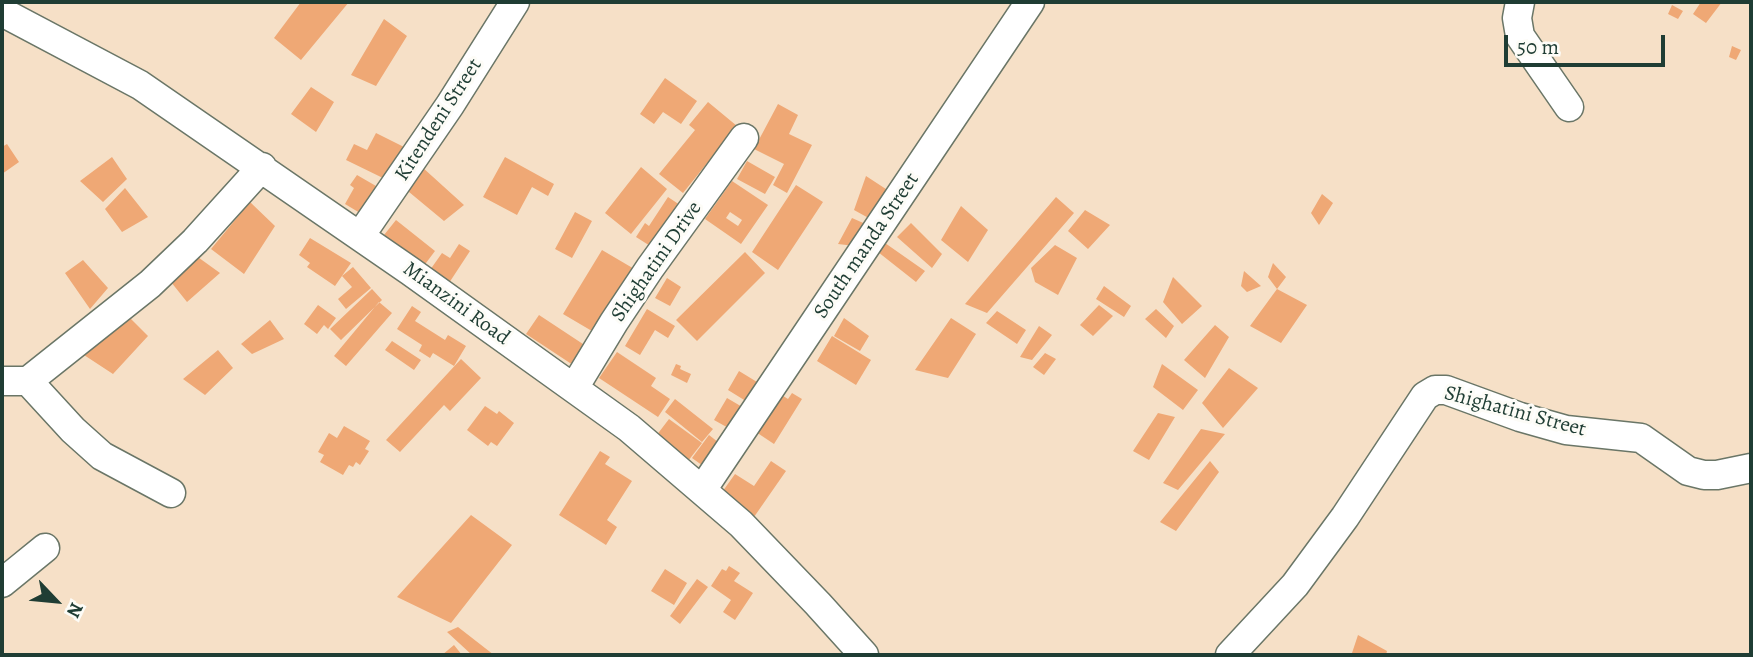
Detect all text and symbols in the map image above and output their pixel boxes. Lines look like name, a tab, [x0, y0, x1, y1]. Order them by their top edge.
scale bar	[1508, 21, 1669, 65]
text: 50 m	[1517, 33, 1559, 61]
street label: Kitendeni Street	[390, 54, 488, 186]
street label: South manda Street	[809, 168, 925, 324]
street label: Shighatini Drive	[606, 197, 708, 327]
street label: Mianzini Road	[398, 257, 514, 351]
street label: Shighatini Street	[1441, 381, 1589, 443]
north arrow	[21, 566, 91, 636]
text: N	[60, 598, 90, 622]

